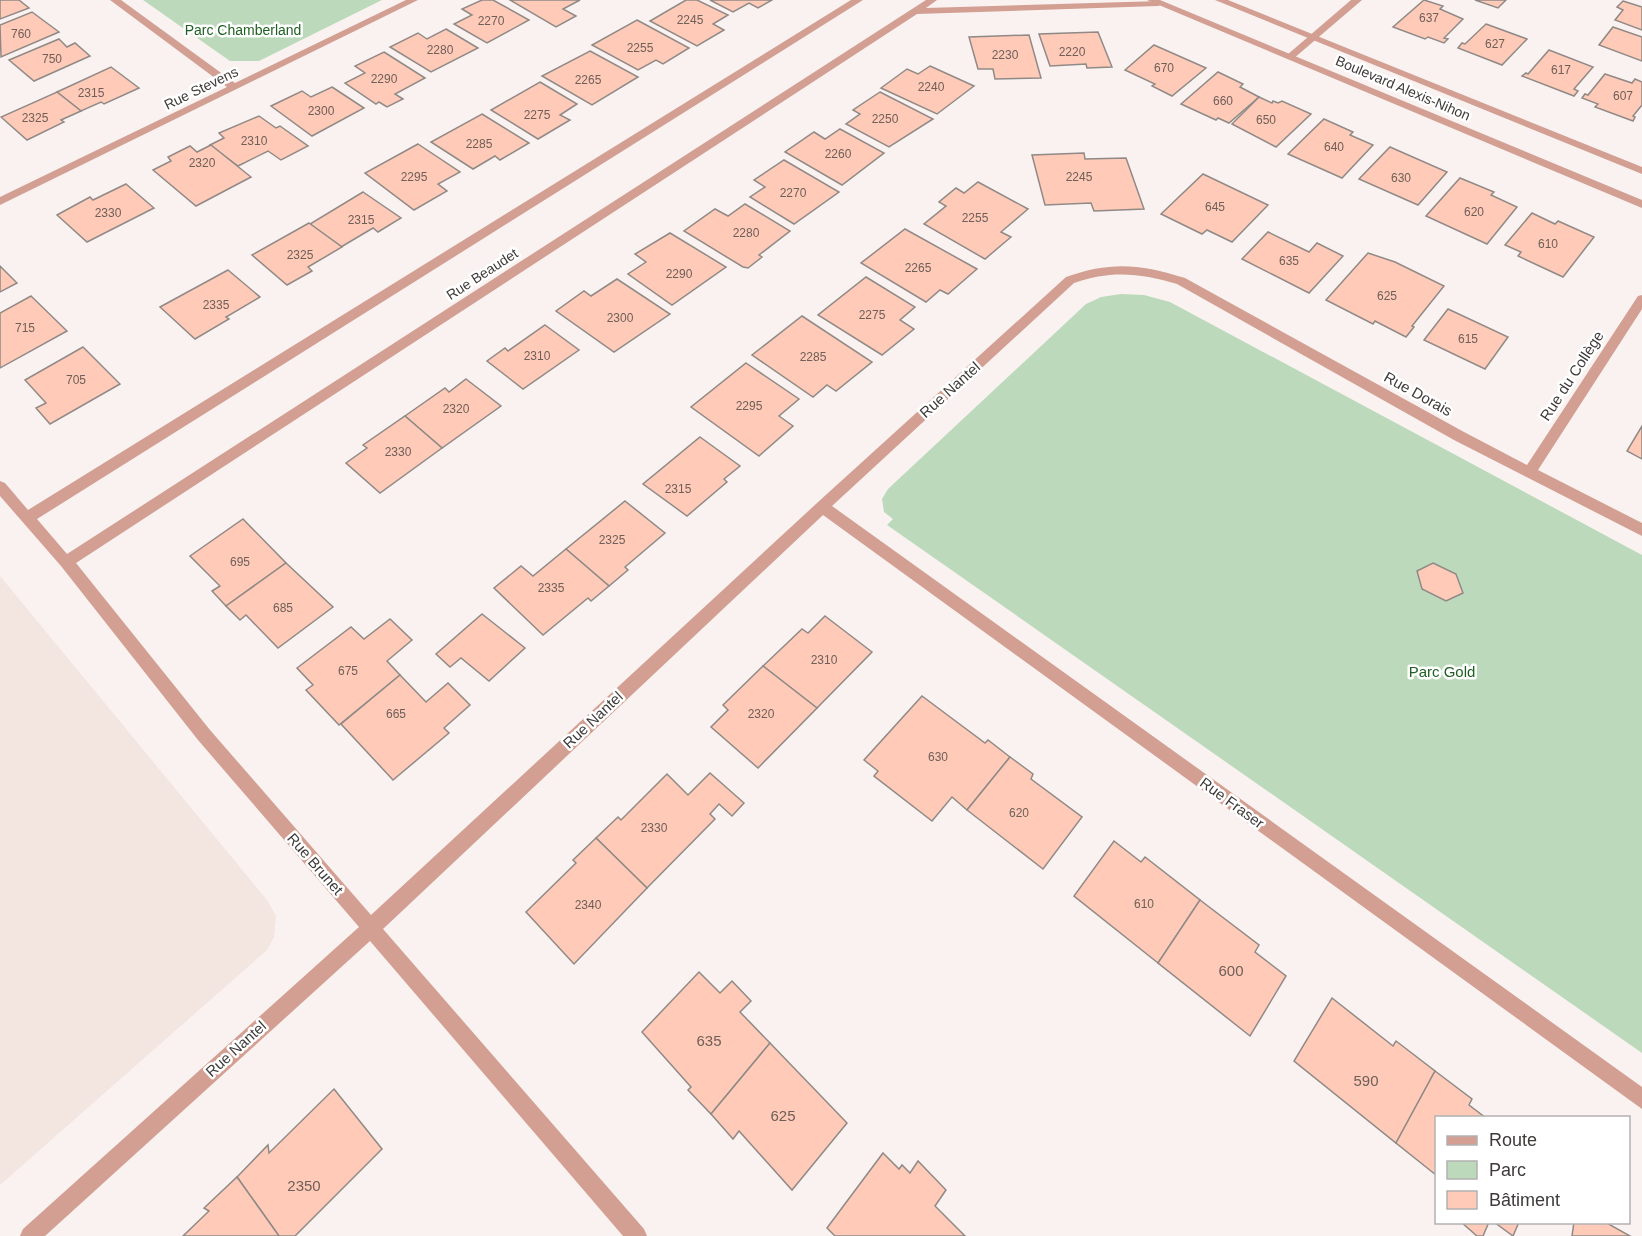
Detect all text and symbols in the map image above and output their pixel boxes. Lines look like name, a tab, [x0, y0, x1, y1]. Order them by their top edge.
house number: 637	[1419, 11, 1439, 25]
house number: 2245	[677, 13, 704, 27]
house number: 2270	[478, 14, 505, 28]
park label: Parc Chamberland	[185, 22, 301, 38]
house number: 760	[11, 27, 31, 41]
house number: 627	[1485, 37, 1505, 51]
house number: 2255	[627, 41, 654, 55]
house number: 2280	[427, 43, 454, 57]
house number: 2220	[1059, 45, 1086, 59]
house number: 2230	[992, 48, 1019, 62]
house number: 750	[42, 52, 62, 66]
street label: Boulevard Alexis-Nihon	[1333, 52, 1473, 124]
house number: 670	[1154, 61, 1174, 75]
street label: Rue Stevens	[161, 63, 241, 113]
house number: 617	[1551, 63, 1571, 77]
house number: 2290	[371, 72, 398, 86]
house number: 2265	[575, 73, 602, 87]
house number: 2240	[918, 80, 945, 94]
house number: 2315	[78, 86, 105, 100]
house number: 607	[1613, 89, 1633, 103]
house number: 660	[1213, 94, 1233, 108]
house number: 2300	[308, 104, 335, 118]
house number: 2275	[524, 108, 551, 122]
house number: 2325	[22, 111, 49, 125]
house number: 2250	[872, 112, 899, 126]
house number: 650	[1256, 113, 1276, 127]
house number: 2310	[241, 134, 268, 148]
house number: 2285	[466, 137, 493, 151]
house number: 640	[1324, 140, 1344, 154]
house number: 2260	[825, 147, 852, 161]
house number: 2320	[189, 156, 216, 170]
house number: 2295	[401, 170, 428, 184]
house number: 2245	[1066, 170, 1093, 184]
house number: 630	[1391, 171, 1411, 185]
house number: 2270	[780, 186, 807, 200]
house number: 645	[1205, 200, 1225, 214]
house number: 620	[1464, 205, 1484, 219]
house number: 2330	[95, 206, 122, 220]
house number: 2255	[962, 211, 989, 225]
house number: 2315	[348, 213, 375, 227]
house number: 2280	[733, 226, 760, 240]
house number: 610	[1538, 237, 1558, 251]
street label: Rue Beaudet	[443, 245, 521, 303]
house number: 2325	[287, 248, 314, 262]
house number: 635	[1279, 254, 1299, 268]
house number: 2265	[905, 261, 932, 275]
house number: 2290	[666, 267, 693, 281]
house number: 625	[1377, 289, 1397, 303]
house number: 2335	[203, 298, 230, 312]
house number: 2275	[859, 308, 886, 322]
house number: 2300	[607, 311, 634, 325]
house number: 715	[15, 321, 35, 335]
street label: Rue du Collège	[1536, 328, 1607, 424]
house number: 615	[1458, 332, 1478, 346]
house number: 2310	[524, 349, 551, 363]
house number: 2285	[800, 350, 827, 364]
street label: Rue Nantel	[916, 358, 983, 421]
street label: Rue Dorais	[1381, 368, 1455, 419]
house number: 705	[66, 373, 86, 387]
house number: 2295	[736, 399, 763, 413]
house number: 2320	[443, 402, 470, 416]
house number: 2330	[385, 445, 412, 459]
house number: 2315	[665, 482, 692, 496]
house number: 2325	[599, 533, 626, 547]
house number: 695	[230, 555, 250, 569]
house number: 2335	[538, 581, 565, 595]
house number: 685	[273, 601, 293, 615]
house number: 2310	[811, 653, 838, 667]
park label: Parc Gold	[1409, 663, 1475, 680]
house number: 675	[338, 664, 358, 678]
street label: Rue Nantel	[559, 688, 626, 751]
house number: 665	[386, 707, 406, 721]
house number: 2320	[748, 707, 775, 721]
house number: 630	[928, 750, 948, 764]
street label: Rue Fraser	[1197, 774, 1268, 832]
house number: 620	[1009, 806, 1029, 820]
house number: 2330	[641, 821, 668, 835]
street label: Rue Brunet	[284, 829, 347, 899]
house number: 610	[1134, 897, 1154, 911]
house number: 2340	[575, 898, 602, 912]
house number: 600	[1218, 962, 1244, 979]
street label: Rue Nantel	[202, 1017, 269, 1080]
house number: 635	[696, 1032, 722, 1049]
house number: 590	[1353, 1072, 1379, 1089]
house number: 625	[770, 1107, 796, 1124]
legend	[1435, 1116, 1630, 1224]
text: Route	[1489, 1130, 1537, 1150]
text: Parc	[1489, 1160, 1526, 1180]
house number: 2350	[287, 1177, 321, 1194]
text: Bâtiment	[1489, 1190, 1560, 1210]

